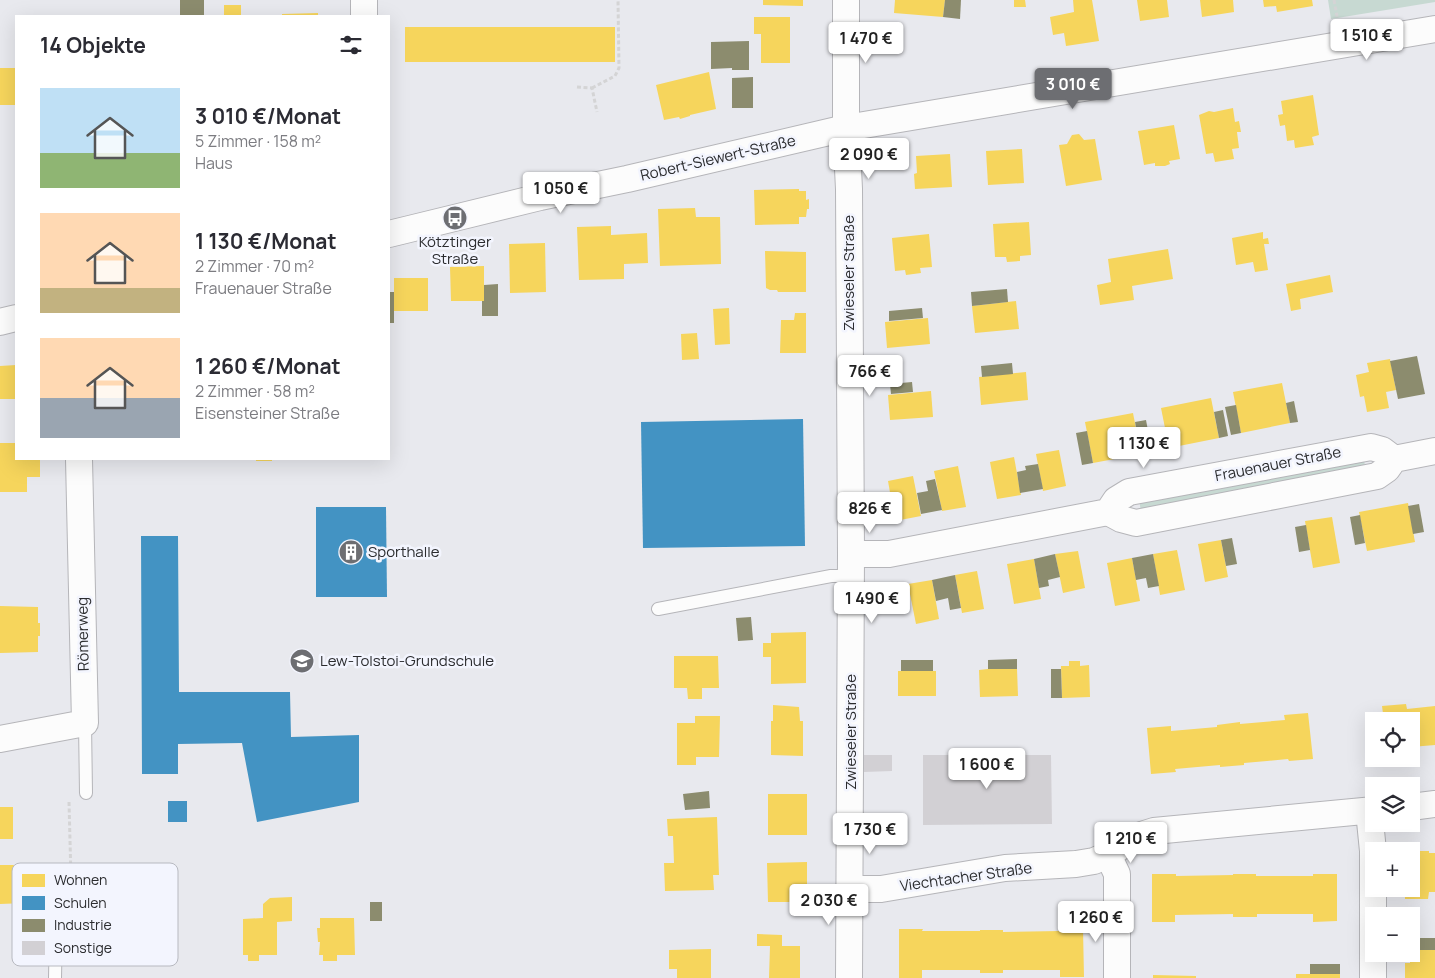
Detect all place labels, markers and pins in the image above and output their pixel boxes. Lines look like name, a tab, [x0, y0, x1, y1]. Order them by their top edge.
pin: 1 510 €	[1321, 18, 1413, 61]
pin: 1 470 €	[820, 22, 912, 64]
pin: 3 010 €	[1027, 68, 1119, 110]
pin: 2 090 €	[823, 138, 915, 180]
pin: 1 050 €	[515, 172, 607, 214]
bus stop icon: Kötztinger Straße	[442, 205, 468, 231]
place label: Kötztinger Straße	[419, 231, 492, 269]
pin: 766 €	[835, 354, 905, 397]
pin: 1 130 €	[1098, 426, 1190, 469]
pin: 826 €	[835, 492, 905, 534]
building icon: Sporthalle	[338, 539, 364, 565]
place label: Sporthalle	[368, 541, 440, 562]
pin: 1 490 €	[826, 582, 918, 624]
school or university icon: Lew-Tolstoi-Grundschule	[289, 648, 315, 674]
place label: Lew-Tolstoi-Grundschule	[320, 650, 494, 671]
pin: 1 600 €	[941, 748, 1033, 790]
pin: 1 730 €	[824, 812, 916, 855]
pin: 1 210 €	[1085, 822, 1177, 864]
pin: 2 030 €	[783, 884, 875, 926]
pin: 1 260 €	[1050, 900, 1142, 943]

